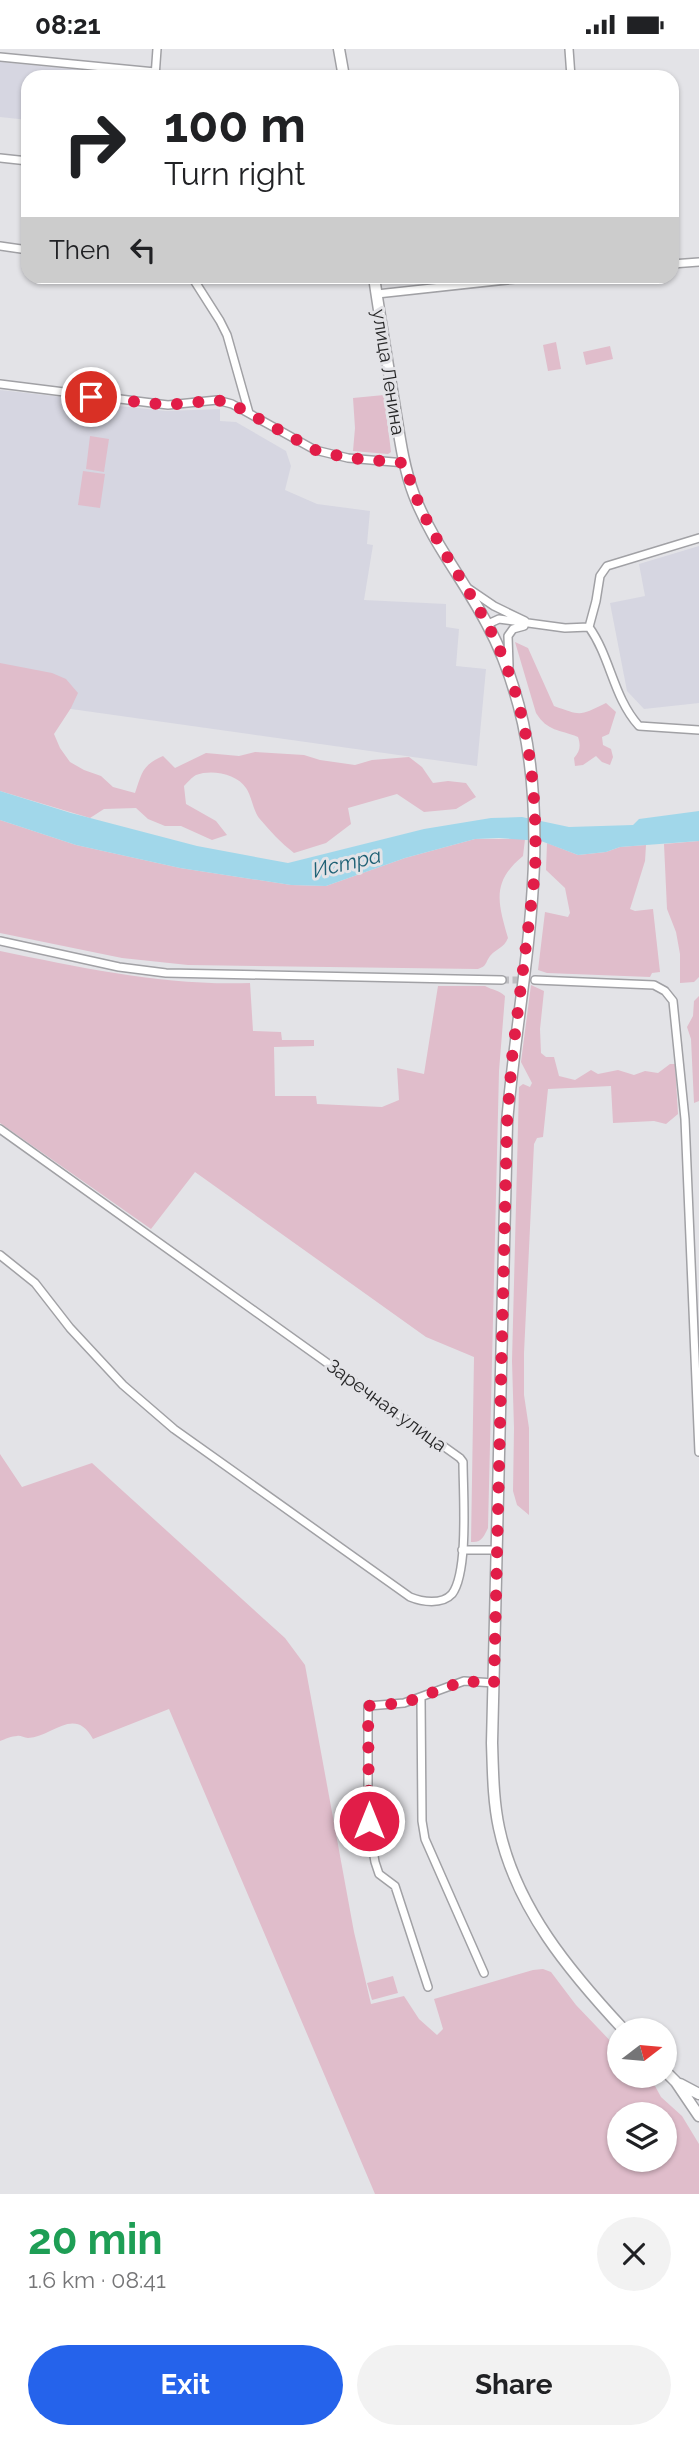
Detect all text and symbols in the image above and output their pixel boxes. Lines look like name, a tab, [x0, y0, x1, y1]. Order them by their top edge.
text: 08:21	[35, 10, 101, 40]
text: 100 m	[164, 96, 306, 153]
icon: right	[49, 98, 140, 189]
text: Turn right	[164, 155, 305, 192]
icon: left	[124, 231, 162, 269]
text: Then	[49, 235, 110, 265]
street label: улица Ленина	[368, 307, 410, 437]
pin	[61, 367, 121, 427]
icon: arrive	[72, 378, 110, 416]
water label: Истра	[310, 842, 384, 883]
street label: Заречная улица	[323, 1354, 451, 1456]
position arrow	[332, 1784, 406, 1858]
north arrow	[607, 2018, 677, 2088]
map controls	[607, 2018, 677, 2172]
button: layers	[607, 2102, 677, 2172]
text: 20 min	[28, 2215, 163, 2264]
button: close	[597, 2217, 671, 2291]
text: 1.6 km · 08:41	[28, 2266, 166, 2293]
button: Exit	[28, 2345, 343, 2425]
button: Share	[357, 2345, 671, 2425]

